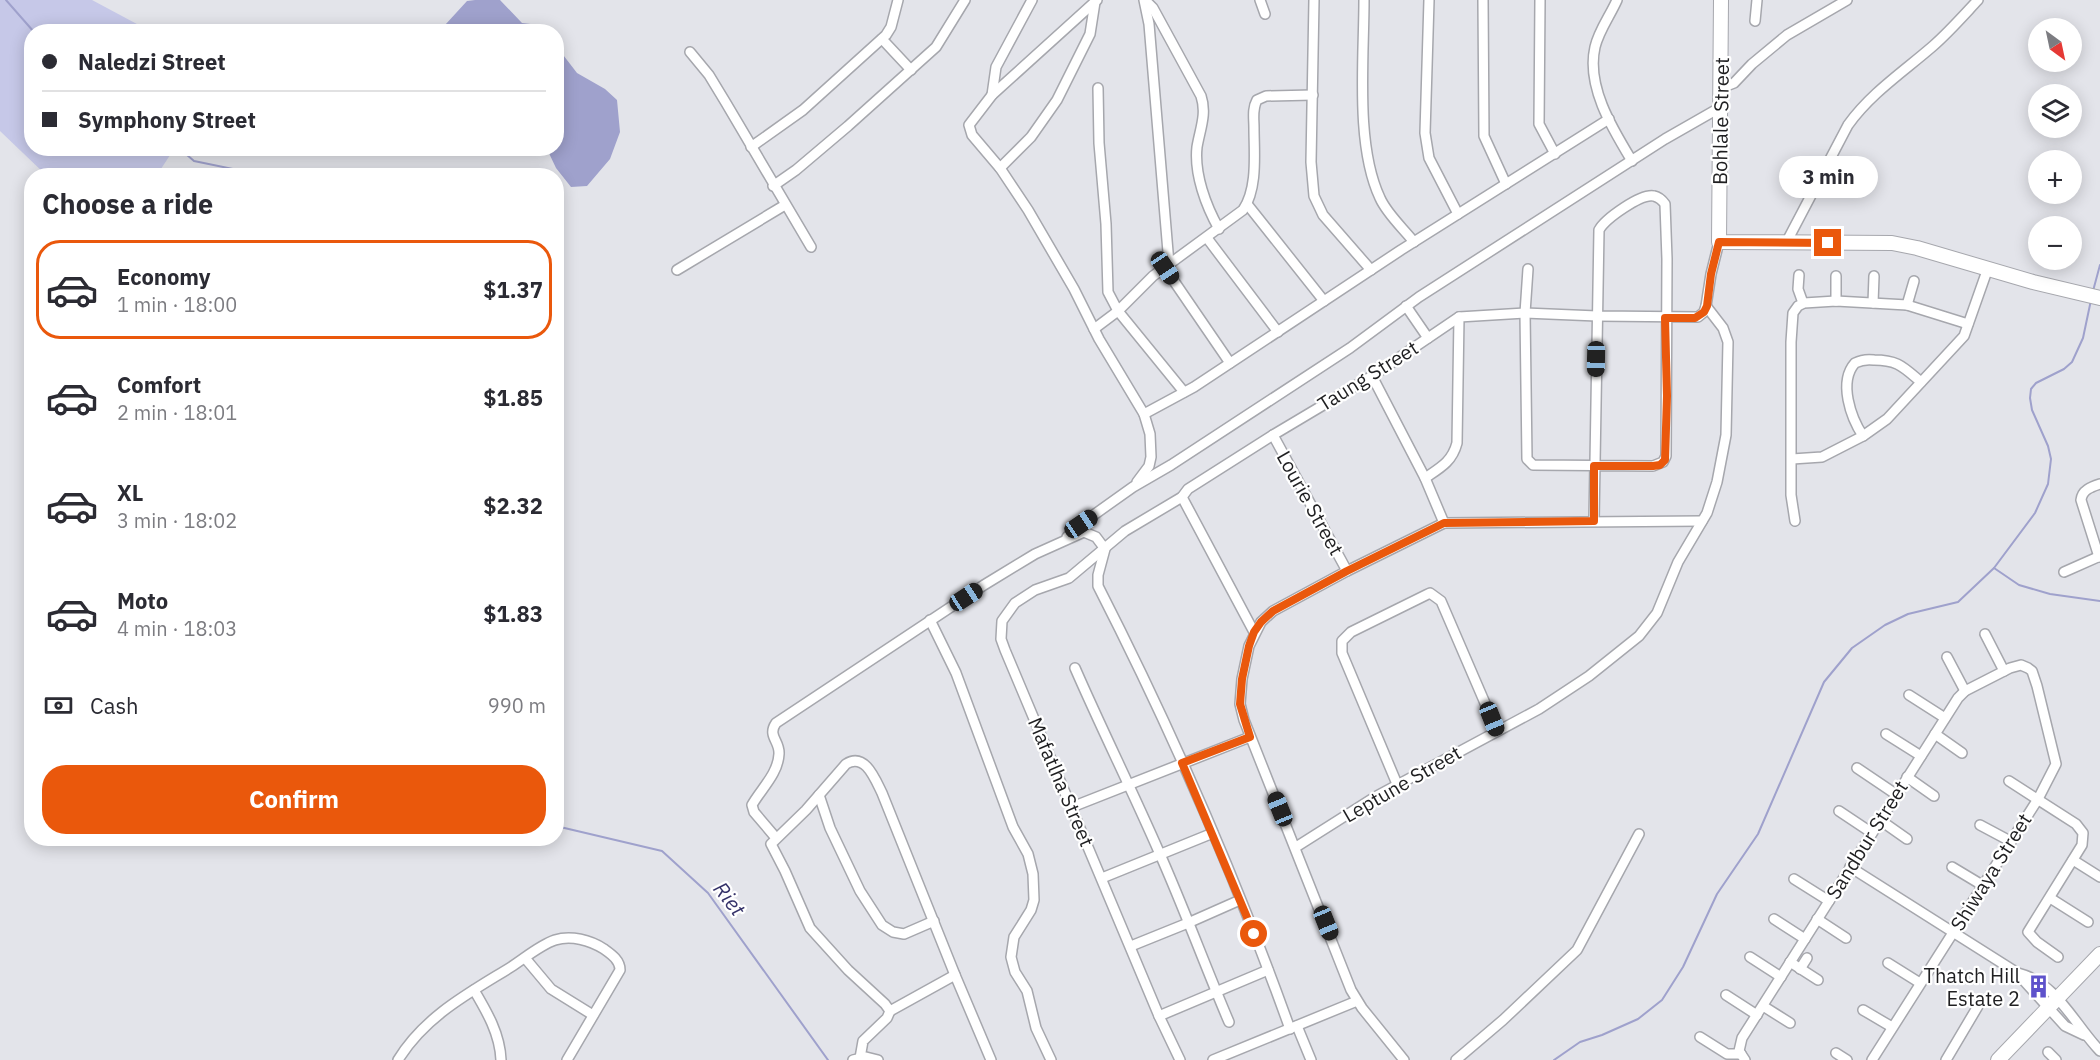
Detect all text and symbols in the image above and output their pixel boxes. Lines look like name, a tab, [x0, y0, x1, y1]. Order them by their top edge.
north arrow	[2028, 18, 2082, 72]
map controls	[2028, 18, 2082, 270]
text: Naledzi Street	[78, 47, 226, 76]
street label: Bohlale Street	[1706, 57, 1735, 185]
button: layers	[2028, 84, 2082, 138]
text: Symphony Street	[78, 105, 256, 134]
button: +	[2028, 150, 2082, 204]
callout: 3 min	[1778, 156, 1878, 198]
text: 3 min	[1802, 163, 1855, 190]
text: Choose a ride	[42, 186, 213, 221]
button: −	[2028, 216, 2082, 270]
route end	[1814, 229, 1841, 256]
car	[1147, 248, 1183, 288]
text: Economy	[117, 262, 211, 291]
icon: car	[45, 263, 99, 317]
text: $1.37	[483, 275, 543, 304]
text: 1 min · 18:00	[117, 291, 237, 318]
street label: Taung Street	[1312, 334, 1423, 417]
car	[1587, 341, 1605, 377]
text: Comfort	[117, 370, 201, 399]
icon: car	[45, 371, 99, 425]
text: $1.85	[483, 383, 543, 412]
text: 2 min · 18:01	[117, 399, 237, 426]
street label: Lourie Street	[1271, 446, 1350, 560]
text: XL	[117, 478, 143, 507]
icon: car	[45, 479, 99, 533]
text: $2.32	[483, 491, 543, 520]
car	[1061, 506, 1101, 542]
text: 3 min · 18:02	[117, 507, 237, 534]
car	[946, 580, 986, 614]
text: Moto	[117, 586, 168, 615]
icon: car	[45, 587, 99, 641]
text: $1.83	[483, 599, 543, 628]
text: 4 min · 18:03	[117, 615, 237, 642]
icon: cash	[42, 689, 75, 722]
text: Cash	[90, 691, 139, 720]
text: 990 m	[488, 692, 546, 719]
car	[1477, 699, 1507, 739]
street label: Mafatlha Street	[1022, 713, 1101, 851]
street label: Leptune Street	[1338, 739, 1466, 828]
button: Confirm	[42, 765, 546, 834]
street label: Sandbur Street	[1819, 775, 1914, 904]
car	[1265, 789, 1295, 829]
street label: Shiwaya Street	[1944, 808, 2037, 936]
water label: Riet	[708, 876, 753, 922]
car	[1311, 903, 1341, 943]
route start	[1240, 920, 1267, 947]
place label: Thatch Hill Estate 2	[1924, 962, 2020, 1012]
building icon: Thatch Hill Estate 2	[2025, 974, 2051, 1000]

